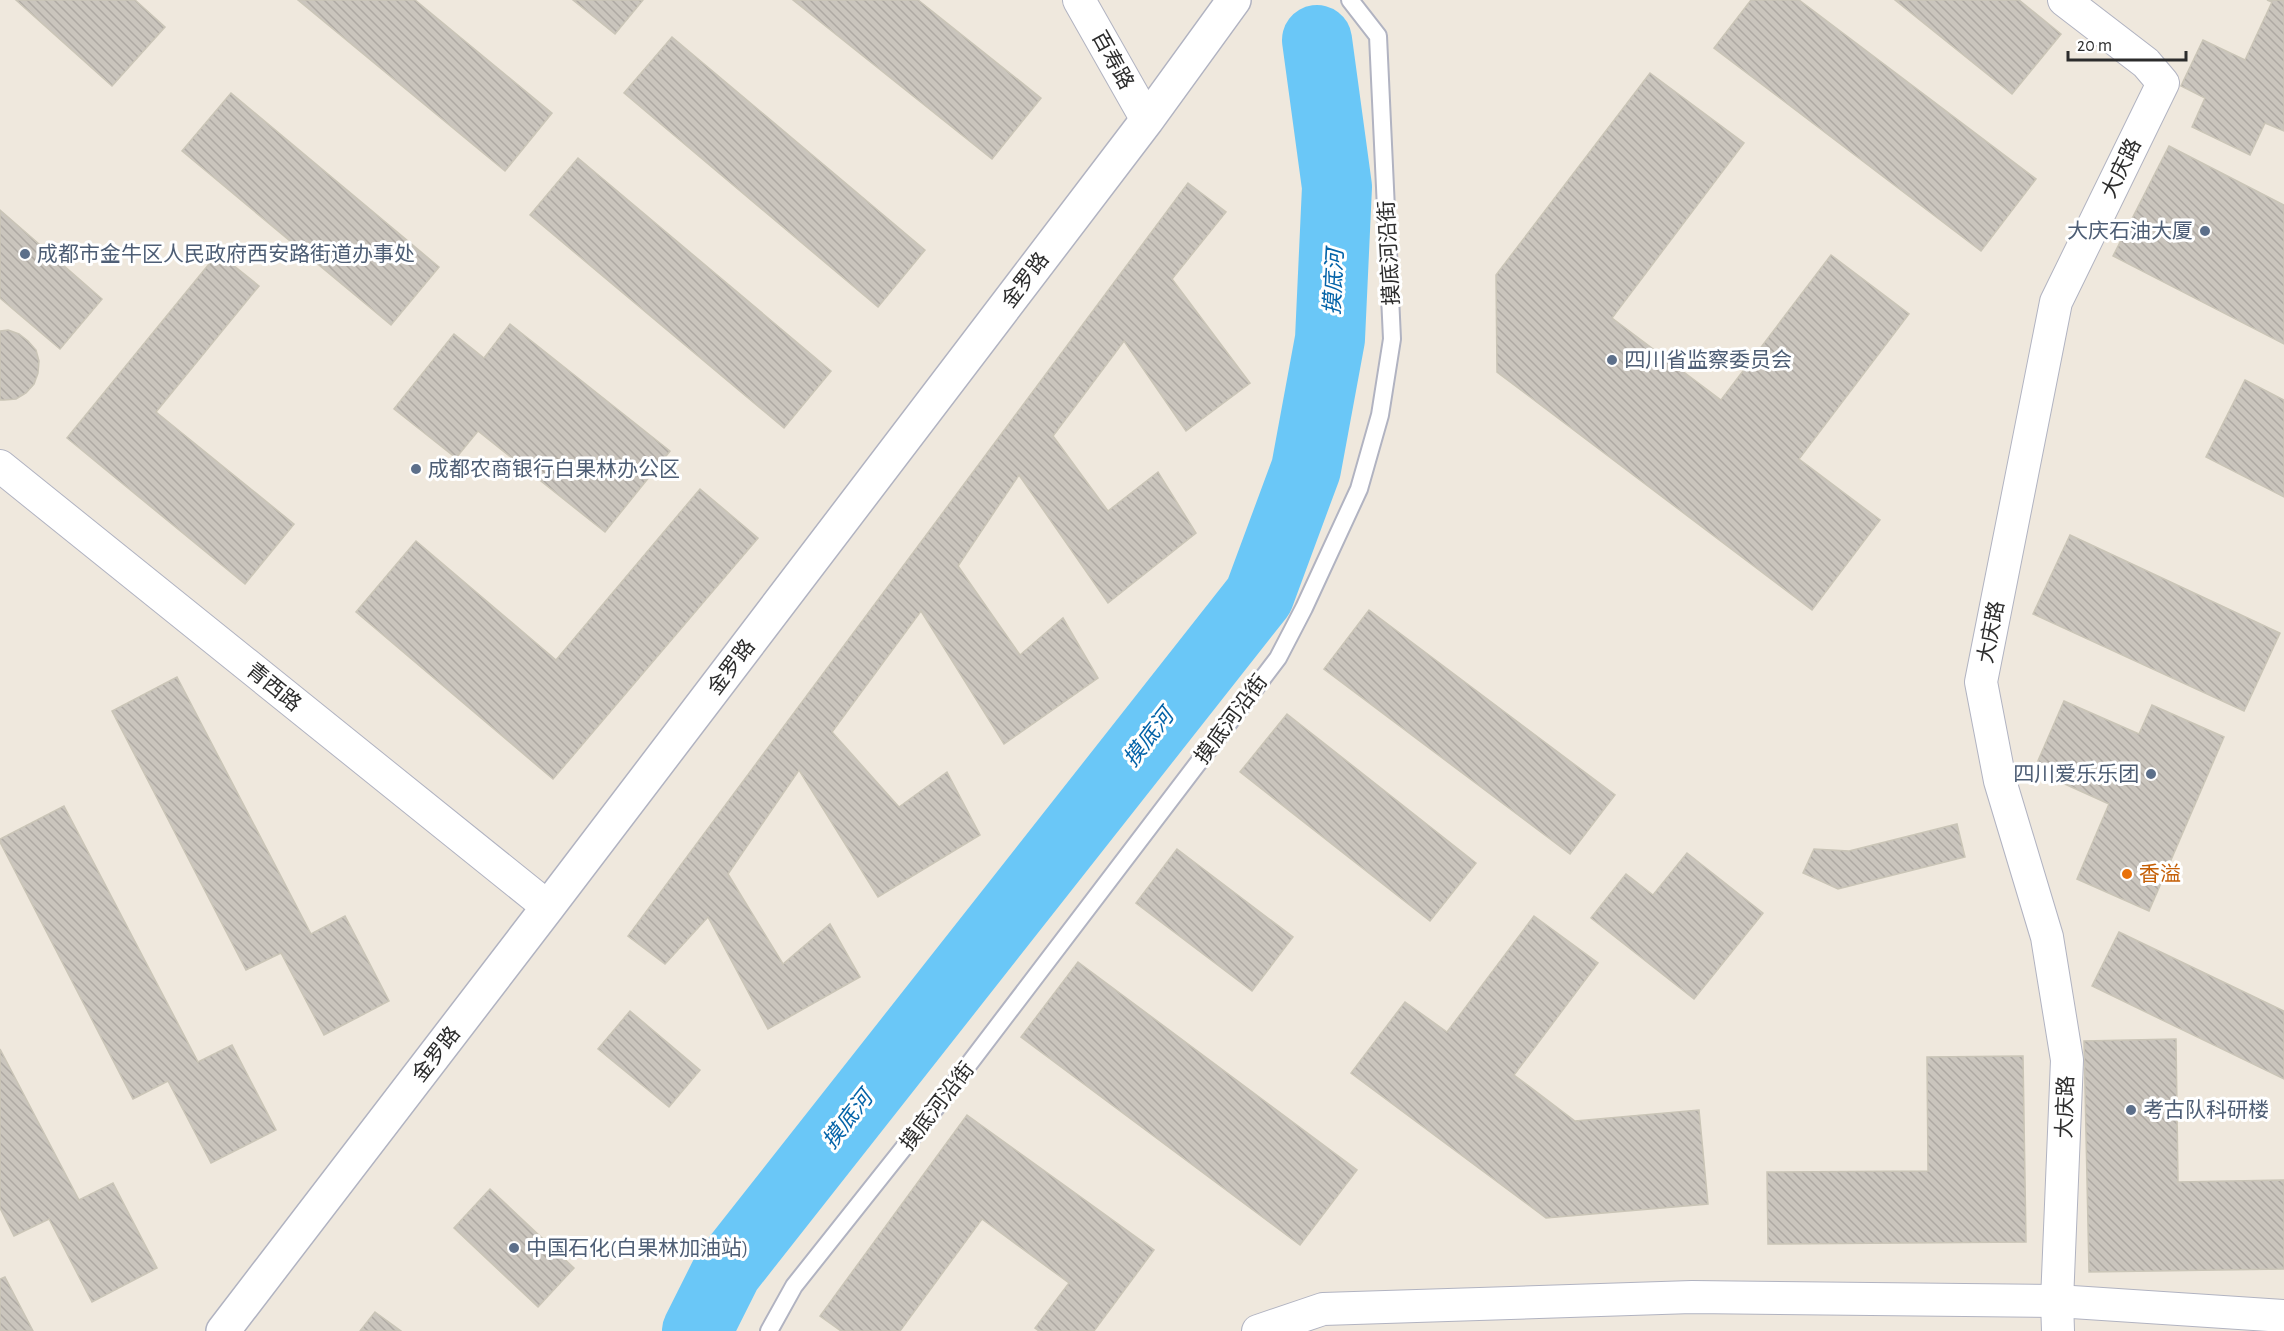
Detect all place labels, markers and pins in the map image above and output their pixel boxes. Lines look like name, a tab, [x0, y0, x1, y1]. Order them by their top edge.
place label: 大庆石油大厦	[2067, 220, 2193, 242]
marker: 大庆石油大厦	[2198, 224, 2212, 238]
place label: 成都市金牛区人民政府西安路街道办事处	[37, 243, 415, 265]
marker: 成都市金牛区人民政府西安路街道办事处	[18, 247, 32, 261]
place label: 四川省监察委员会	[1624, 349, 1792, 371]
marker: 四川省监察委员会	[1605, 353, 1619, 367]
place label: 成都农商银行白果林办公区	[428, 458, 680, 480]
marker: 成都农商银行白果林办公区	[409, 462, 423, 476]
place label: 四川爱乐乐团	[2013, 763, 2139, 785]
marker: 四川爱乐乐团	[2144, 767, 2158, 781]
place label: 香溢	[2139, 863, 2181, 885]
marker: 香溢	[2120, 867, 2134, 881]
place label: 考古队科研楼	[2143, 1099, 2269, 1121]
marker: 考古队科研楼	[2124, 1103, 2138, 1117]
place label: 中国石化(白果林加油站)	[526, 1237, 748, 1259]
marker: 中国石化(白果林加油站)	[507, 1241, 521, 1255]

